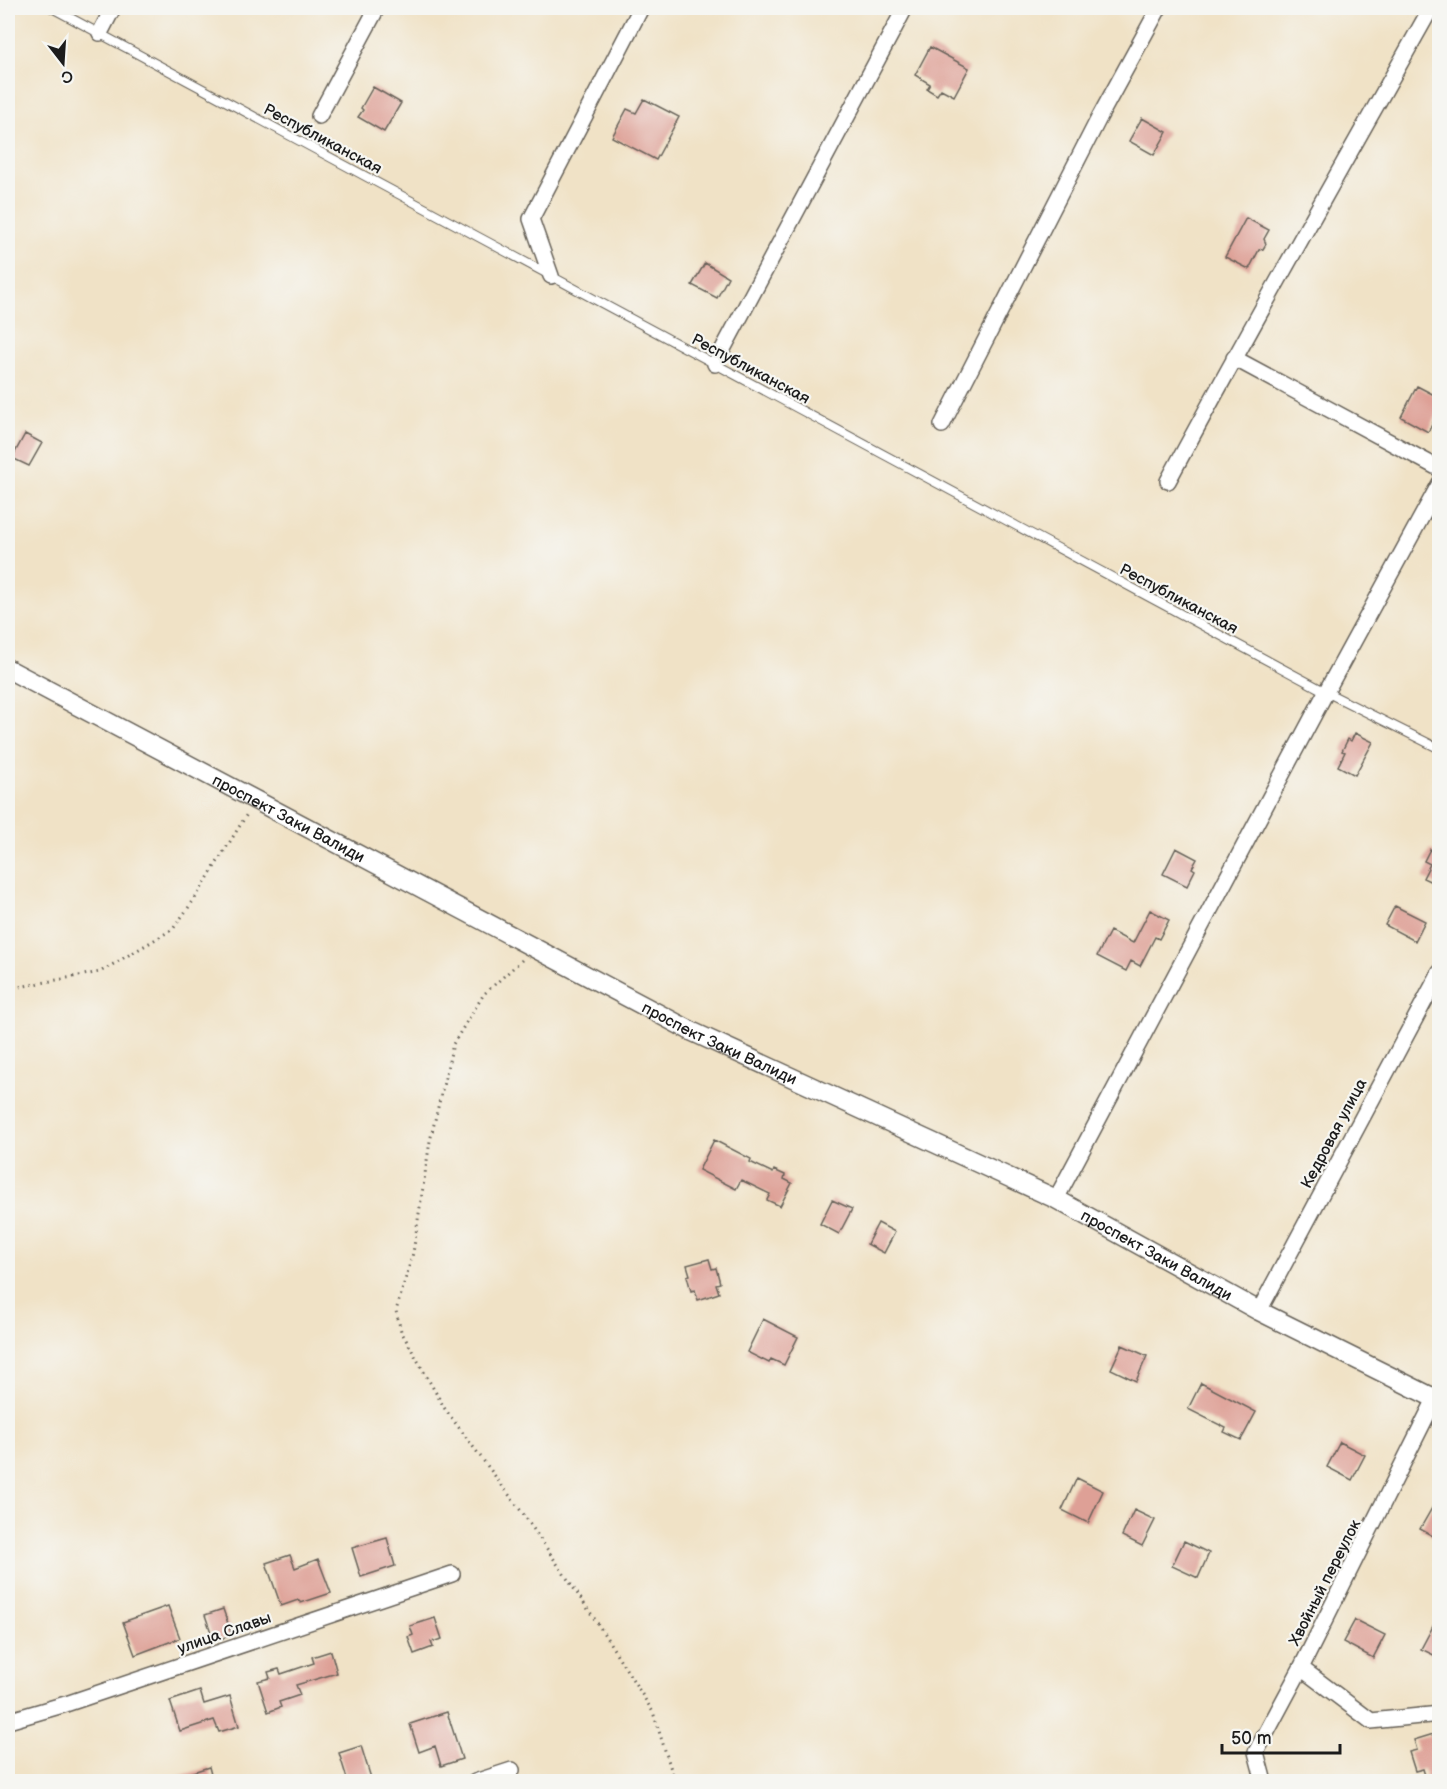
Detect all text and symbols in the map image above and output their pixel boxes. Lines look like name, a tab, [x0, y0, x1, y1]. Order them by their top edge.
north arrow	[33, 33, 93, 93]
text: С	[59, 65, 75, 87]
street label: Республиканская	[260, 100, 385, 179]
street label: Республиканская	[688, 330, 813, 409]
street label: Республиканская	[1116, 560, 1241, 639]
street label: проспект Заки Валиди	[209, 771, 368, 867]
street label: проспект Заки Валиди	[638, 999, 800, 1090]
street label: Кедровая улица	[1297, 1075, 1372, 1192]
street label: проспект Заки Валиди	[1077, 1207, 1235, 1305]
street label: Хвойный переулок	[1285, 1516, 1366, 1649]
street label: улица Славы	[175, 1609, 274, 1658]
scale bar	[1222, 1717, 1340, 1755]
text: 50 m	[1231, 1728, 1272, 1749]

